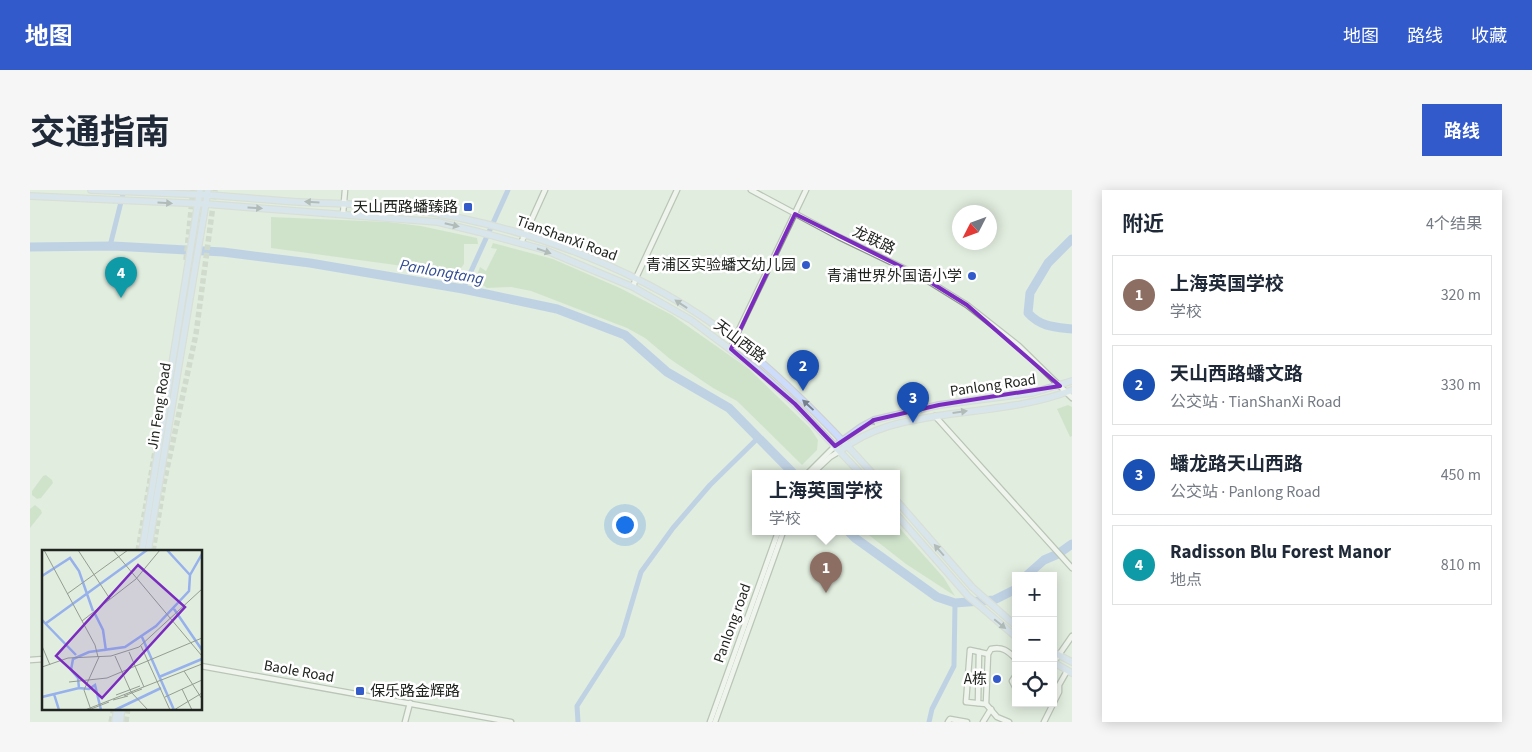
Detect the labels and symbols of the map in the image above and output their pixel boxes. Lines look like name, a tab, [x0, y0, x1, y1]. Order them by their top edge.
place label: 天山西路蟠臻路	[353, 197, 458, 218]
one-way arrow	[304, 198, 320, 206]
one-way arrow	[158, 199, 174, 207]
marker: 天山西路蟠臻路	[462, 201, 474, 213]
one-way arrow	[247, 204, 263, 212]
north arrow	[952, 205, 997, 250]
street label: TianShanXi Road	[513, 210, 620, 266]
one-way arrow	[444, 221, 459, 229]
street label: 龙联路	[849, 221, 899, 260]
one-way arrow	[537, 247, 552, 255]
water label: Panlongtang	[398, 254, 486, 290]
place label: 青浦区实验蟠文幼儿园	[646, 255, 796, 276]
pin: 4	[105, 257, 137, 298]
marker: 青浦区实验蟠文幼儿园	[800, 259, 812, 271]
place label: 青浦世界外国语小学	[827, 266, 962, 287]
marker: 青浦世界外国语小学	[966, 270, 978, 282]
one-way arrow	[675, 299, 688, 309]
street label: 天山西路	[709, 315, 770, 368]
pin: 2	[787, 350, 819, 391]
street label: Jin Feng Road	[142, 361, 177, 451]
street label: Panlong Road	[949, 369, 1037, 402]
pin: 3	[897, 382, 929, 423]
one-way arrow	[803, 399, 815, 411]
one-way arrow	[952, 408, 968, 416]
one-way arrow	[867, 417, 882, 425]
your location	[612, 512, 638, 538]
one-way arrow	[934, 544, 945, 557]
inset map	[42, 550, 202, 710]
pin: 1	[810, 552, 842, 593]
street label: Panlong road	[708, 580, 757, 666]
one-way arrow	[993, 619, 1006, 630]
street label: Baole Road	[262, 655, 336, 688]
place label: A栋	[964, 669, 987, 690]
marker: A栋	[991, 673, 1003, 685]
place label: 保乐路金辉路	[370, 681, 460, 702]
marker: 保乐路金辉路	[354, 685, 366, 697]

